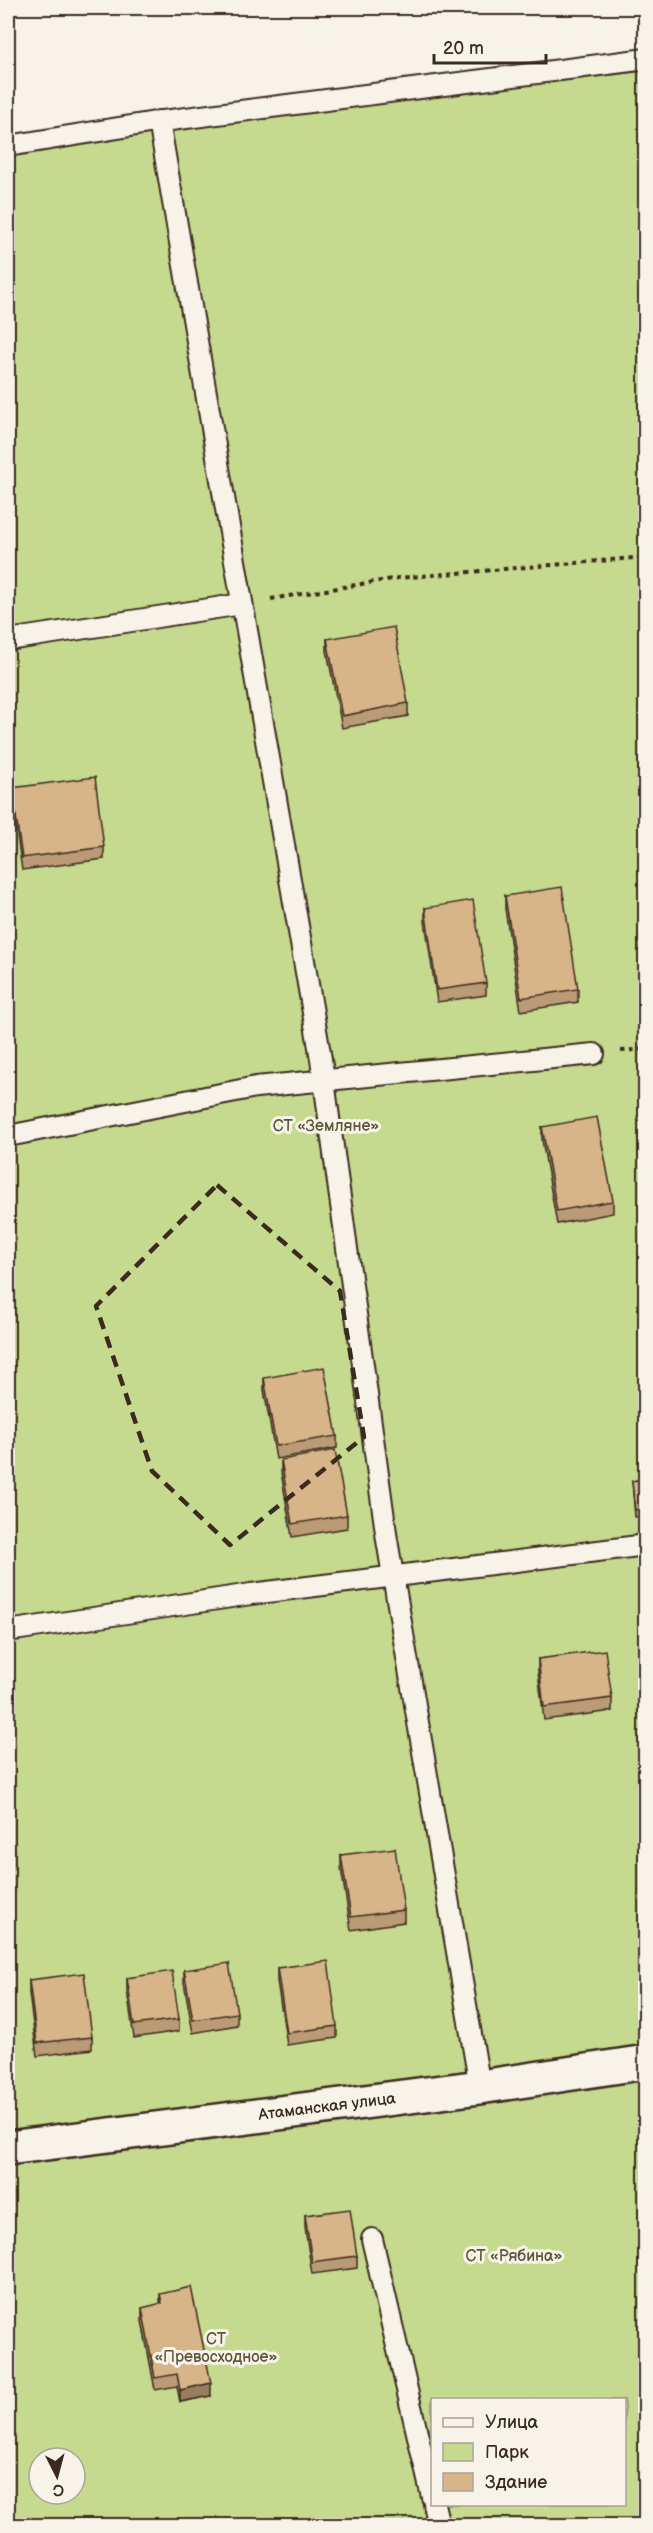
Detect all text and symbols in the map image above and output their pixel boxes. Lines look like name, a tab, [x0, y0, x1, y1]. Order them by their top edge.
scale bar	[434, 27, 546, 65]
text: 20 m	[443, 38, 484, 59]
park label: СТ «Земляне»	[273, 1117, 379, 1136]
street label: Атаманская улица	[256, 2089, 397, 2125]
park label: СТ «Рябина»	[465, 2247, 563, 2266]
park label: СТ «Превосходное»	[155, 2330, 278, 2367]
legend	[431, 2398, 626, 2506]
text: Улица	[485, 2412, 539, 2433]
text: Парк	[485, 2442, 529, 2463]
north arrow	[27, 2446, 87, 2506]
text: Здание	[485, 2472, 547, 2493]
text: С	[52, 2479, 65, 2499]

